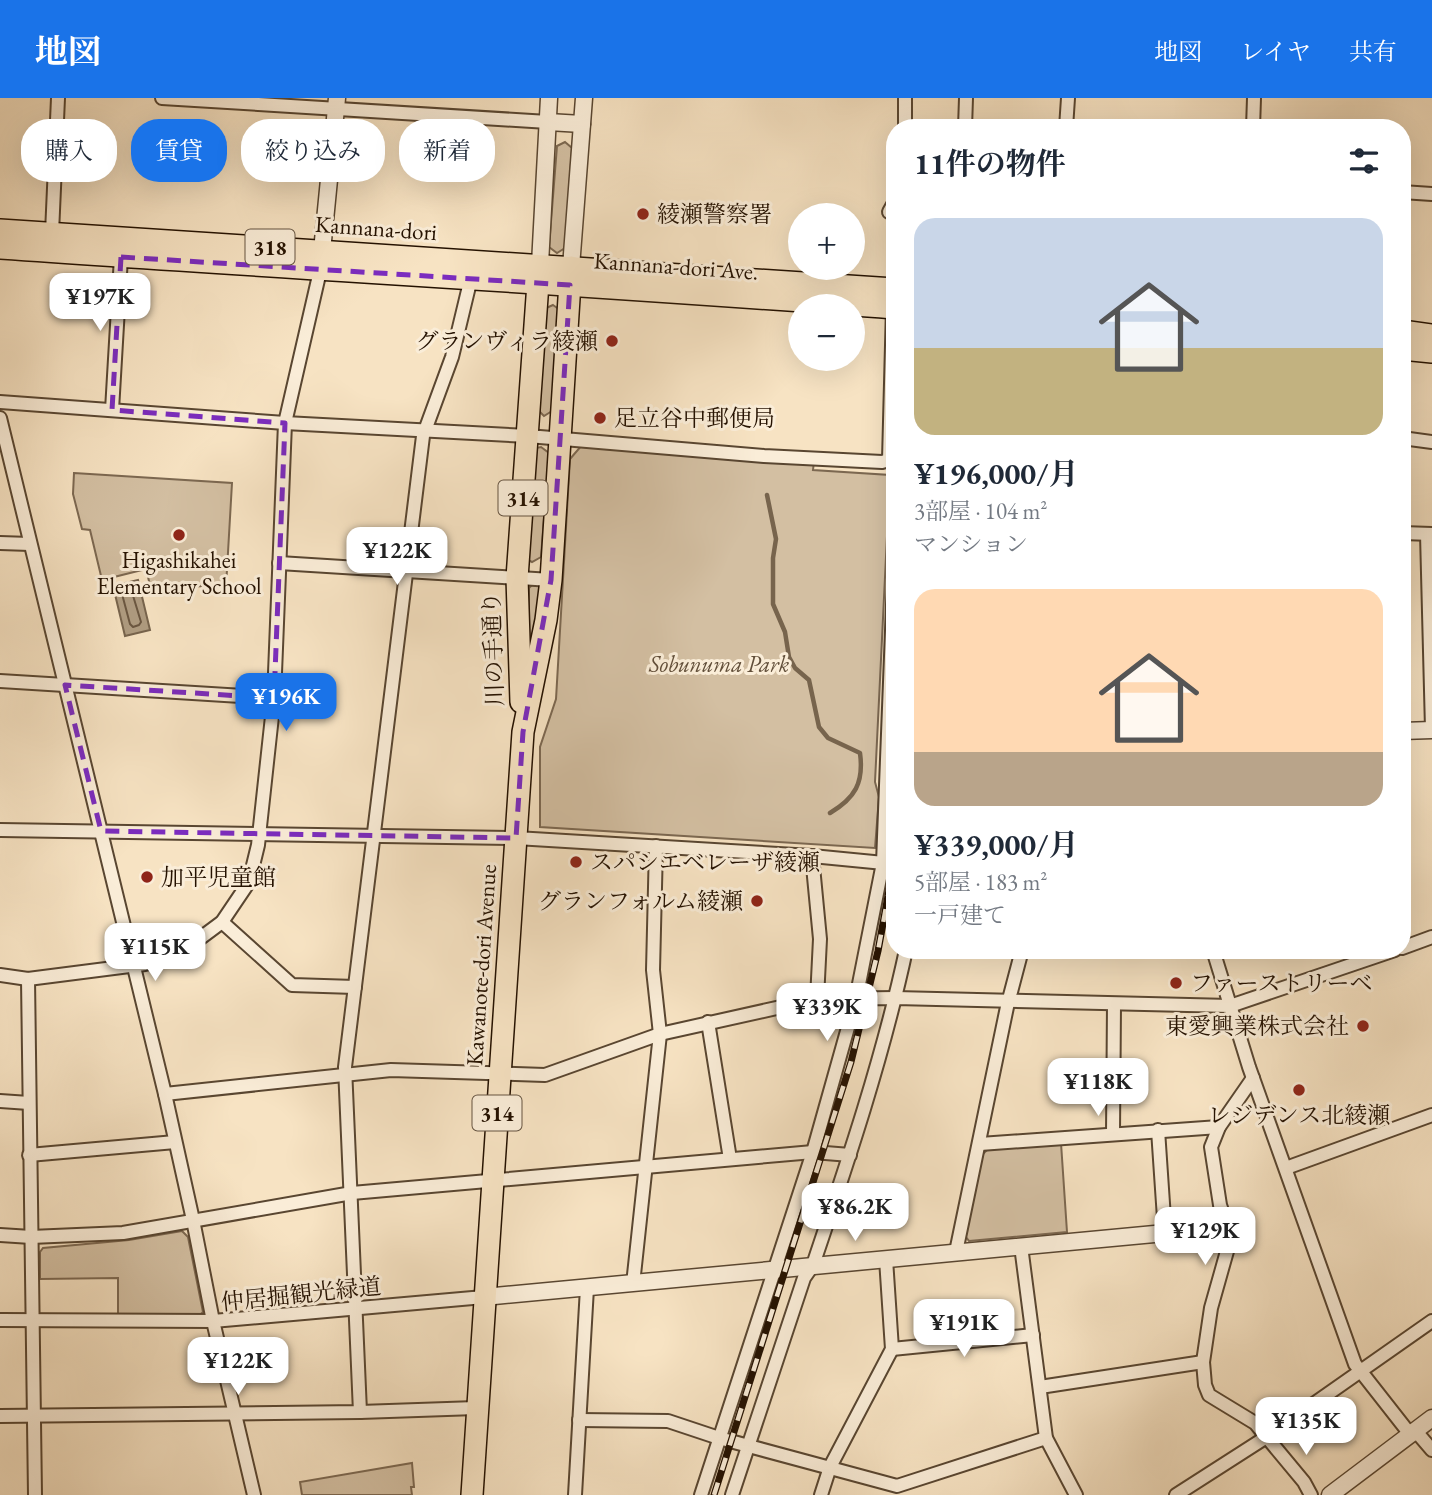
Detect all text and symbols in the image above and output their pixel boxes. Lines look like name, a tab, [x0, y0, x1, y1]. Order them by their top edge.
text: 地図	[35, 30, 101, 73]
text: 地図	[1154, 36, 1202, 67]
text: レイヤ	[1240, 36, 1311, 67]
text: 共有	[1349, 36, 1397, 67]
chip: 購入	[21, 119, 117, 182]
chip: 賃貸	[131, 119, 227, 182]
chip: 絞り込み	[241, 119, 385, 182]
chip: 新着	[399, 119, 495, 182]
icon: filters	[1345, 142, 1383, 180]
text: 11件の物件	[914, 144, 1066, 183]
place label: 綾瀬警察署	[657, 199, 772, 229]
map controls	[788, 203, 865, 371]
button: +	[788, 203, 865, 280]
marker: 綾瀬警察署	[635, 206, 651, 222]
street label: Kannana-dori	[314, 209, 438, 247]
road number: 318	[246, 230, 294, 264]
street label: Kannana-dori Ave.	[593, 245, 759, 287]
icon: home	[1086, 264, 1212, 390]
pin: ¥197K	[51, 274, 149, 333]
text: ¥197K	[65, 281, 135, 311]
button: −	[788, 294, 865, 371]
place label: グランヴィラ綾瀬	[415, 326, 598, 356]
marker: グランヴィラ綾瀬	[604, 333, 620, 349]
place label: 足立谷中郵便局	[614, 403, 775, 433]
marker: 足立谷中郵便局	[592, 410, 608, 426]
text: ¥196,000/月	[914, 454, 1078, 493]
road number: 314	[498, 480, 548, 516]
text: 3部屋 · 104 m²	[914, 496, 1047, 526]
marker: Higashikahei Elementary School	[171, 527, 187, 543]
pin: ¥122K	[348, 528, 446, 587]
text: マンション	[914, 529, 1028, 559]
text: ¥122K	[362, 535, 432, 565]
place label: Higashikahei Elementary School	[96, 545, 262, 601]
street label: 川の手通り	[476, 591, 510, 707]
icon: home	[1086, 635, 1212, 761]
park label: Sobunuma Park	[648, 649, 790, 679]
pin: ¥196K	[237, 674, 335, 733]
text: ¥196K	[251, 681, 321, 711]
text: ¥339,000/月	[914, 825, 1078, 864]
place label: スパシエベレーザ綾瀬	[590, 847, 820, 877]
marker: スパシエベレーザ綾瀬	[568, 854, 584, 870]
place label: 加平児童館	[161, 862, 276, 892]
street label: Kawanote-dori Avenue	[459, 863, 503, 1067]
text: 5部屋 · 183 m²	[914, 867, 1047, 897]
marker: 加平児童館	[139, 869, 155, 885]
place label: グランフォルム綾瀬	[538, 886, 743, 916]
marker: グランフォルム綾瀬	[749, 893, 765, 909]
text: 一戸建て	[914, 900, 1006, 930]
pin: ¥115K	[106, 924, 204, 983]
text: ¥115K	[120, 931, 190, 961]
place label: ファーストリーベ	[1190, 968, 1372, 998]
marker: ファーストリーベ	[1168, 975, 1184, 991]
pin: ¥339K	[778, 984, 876, 1043]
text: ¥339K	[792, 991, 862, 1021]
place label: 東愛興業株式会社	[1165, 1011, 1349, 1041]
marker: 東愛興業株式会社	[1355, 1018, 1371, 1034]
pin: ¥118K	[1049, 1058, 1147, 1118]
text: ¥118K	[1063, 1066, 1133, 1096]
marker: レジデンス北綾瀬	[1291, 1082, 1307, 1098]
road number: 314	[472, 1096, 522, 1130]
place label: レジデンス北綾瀬	[1208, 1100, 1390, 1130]
pin: ¥86.2K	[798, 1184, 912, 1243]
text: ¥86.2K	[818, 1191, 892, 1221]
pin: ¥129K	[1156, 1208, 1254, 1267]
text: ¥129K	[1170, 1215, 1240, 1245]
street label: 仲居掘観光緑道	[219, 1271, 383, 1317]
pin: ¥191K	[915, 1300, 1013, 1359]
text: ¥191K	[929, 1307, 999, 1337]
pin: ¥122K	[189, 1338, 287, 1397]
text: ¥122K	[203, 1345, 273, 1375]
pin: ¥135K	[1257, 1398, 1355, 1457]
text: ¥135K	[1271, 1405, 1341, 1435]

